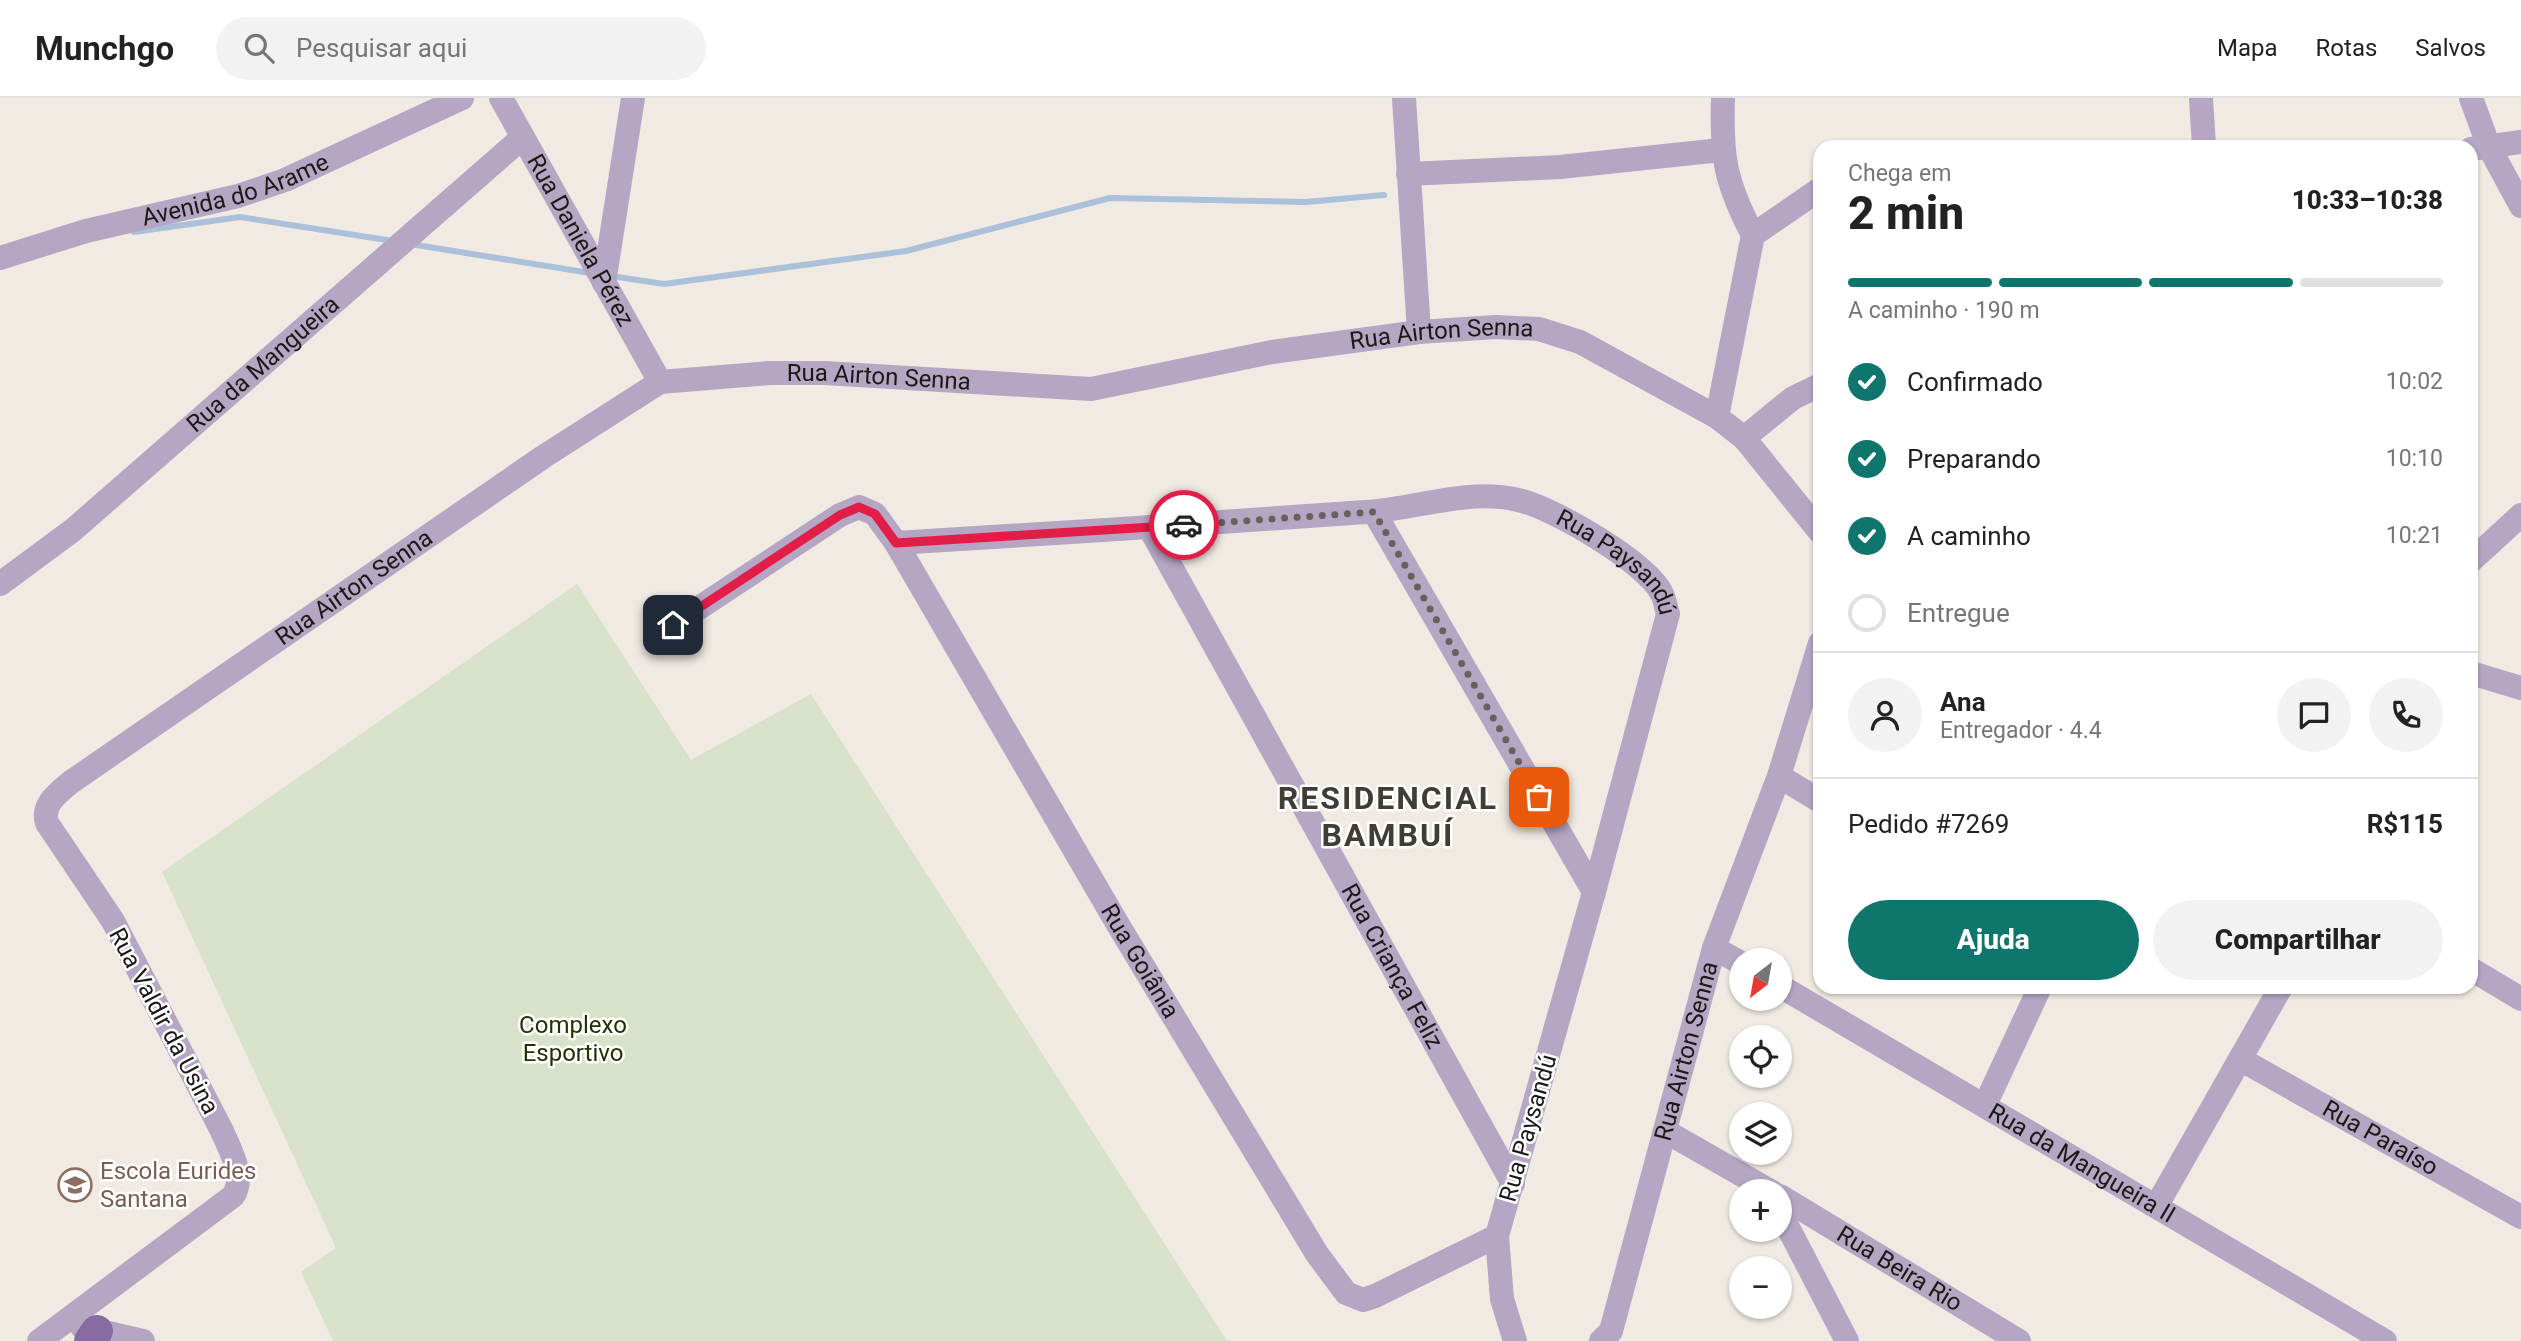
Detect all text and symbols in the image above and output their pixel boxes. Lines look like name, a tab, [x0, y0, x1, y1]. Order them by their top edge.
search box	[216, 17, 706, 80]
text: Munchgo	[35, 29, 174, 68]
icon: search	[240, 29, 278, 67]
text: Pesquisar aqui	[296, 33, 467, 63]
text: Mapa	[2217, 34, 2278, 62]
text: Rotas	[2316, 34, 2377, 62]
text: Salvos	[2415, 34, 2486, 62]
street label: Avenida do Arame	[139, 148, 333, 232]
street label: Rua Daniela Pérez	[521, 149, 640, 331]
text: Chega em	[1848, 160, 1951, 187]
text: 10:33–10:38	[2292, 185, 2443, 215]
text: 2 min	[1848, 186, 1964, 240]
street label: Rua da Mangueira	[181, 290, 345, 438]
text: A caminho · 190 m	[1848, 297, 2040, 324]
street label: Rua Airton Senna	[1348, 313, 1534, 355]
street label: Rua Airton Senna	[787, 359, 972, 396]
icon: check	[1848, 363, 1886, 401]
text: Confirmado	[1907, 367, 2043, 397]
text: 10:02	[2386, 368, 2443, 395]
icon: check	[1848, 440, 1886, 478]
text: Preparando	[1907, 444, 2041, 474]
text: 10:10	[2386, 445, 2443, 472]
courier	[1149, 490, 1219, 560]
street label: Rua Paysandú	[1552, 503, 1681, 617]
icon: car	[1165, 506, 1203, 544]
icon: check	[1848, 517, 1886, 555]
text: A caminho	[1907, 521, 2031, 551]
text: 10:21	[2386, 522, 2443, 549]
street label: Rua Airton Senna	[270, 523, 438, 651]
pin	[643, 595, 703, 655]
text: Entregue	[1907, 598, 2010, 628]
icon: home	[654, 606, 692, 644]
button: person	[1848, 678, 1922, 752]
button: chat	[2277, 678, 2351, 752]
button: phone	[2369, 678, 2443, 752]
text: Ana	[1940, 687, 1986, 717]
text: Entregador · 4.4	[1940, 717, 2102, 744]
pin	[1509, 767, 1569, 827]
icon: bag	[1520, 778, 1558, 816]
district label: RESIDENCIAL BAMBUÍ	[1278, 779, 1498, 854]
text: Pedido #7269	[1848, 809, 2009, 839]
text: R$115	[2367, 809, 2443, 839]
street label: Rua Criança Feliz	[1335, 879, 1449, 1053]
street label: Rua Goiânia	[1095, 899, 1185, 1023]
button: Ajuda	[1848, 900, 2139, 980]
button: Compartilhar	[2153, 900, 2443, 980]
street label: Rua Valdir da Usina	[103, 923, 225, 1119]
north arrow	[1729, 948, 1792, 1012]
map controls	[1729, 948, 1792, 1319]
street label: Rua Airton Senna	[1649, 958, 1724, 1144]
park label: Complexo Esportivo	[519, 1011, 627, 1067]
button: locate	[1729, 1025, 1792, 1088]
street label: Rua Paysandú	[1494, 1051, 1562, 1205]
street label: Rua Paraíso	[2318, 1094, 2443, 1181]
street label: Rua da Mangueira II	[1983, 1097, 2180, 1229]
button: layers	[1729, 1102, 1792, 1165]
place label: Escola Eurides Santana	[100, 1157, 256, 1213]
school or university icon: Escola Eurides Santana	[56, 1166, 94, 1204]
button: +	[1729, 1179, 1792, 1242]
street label: Rua Beira Rio	[1832, 1220, 1967, 1317]
button: −	[1729, 1256, 1792, 1319]

